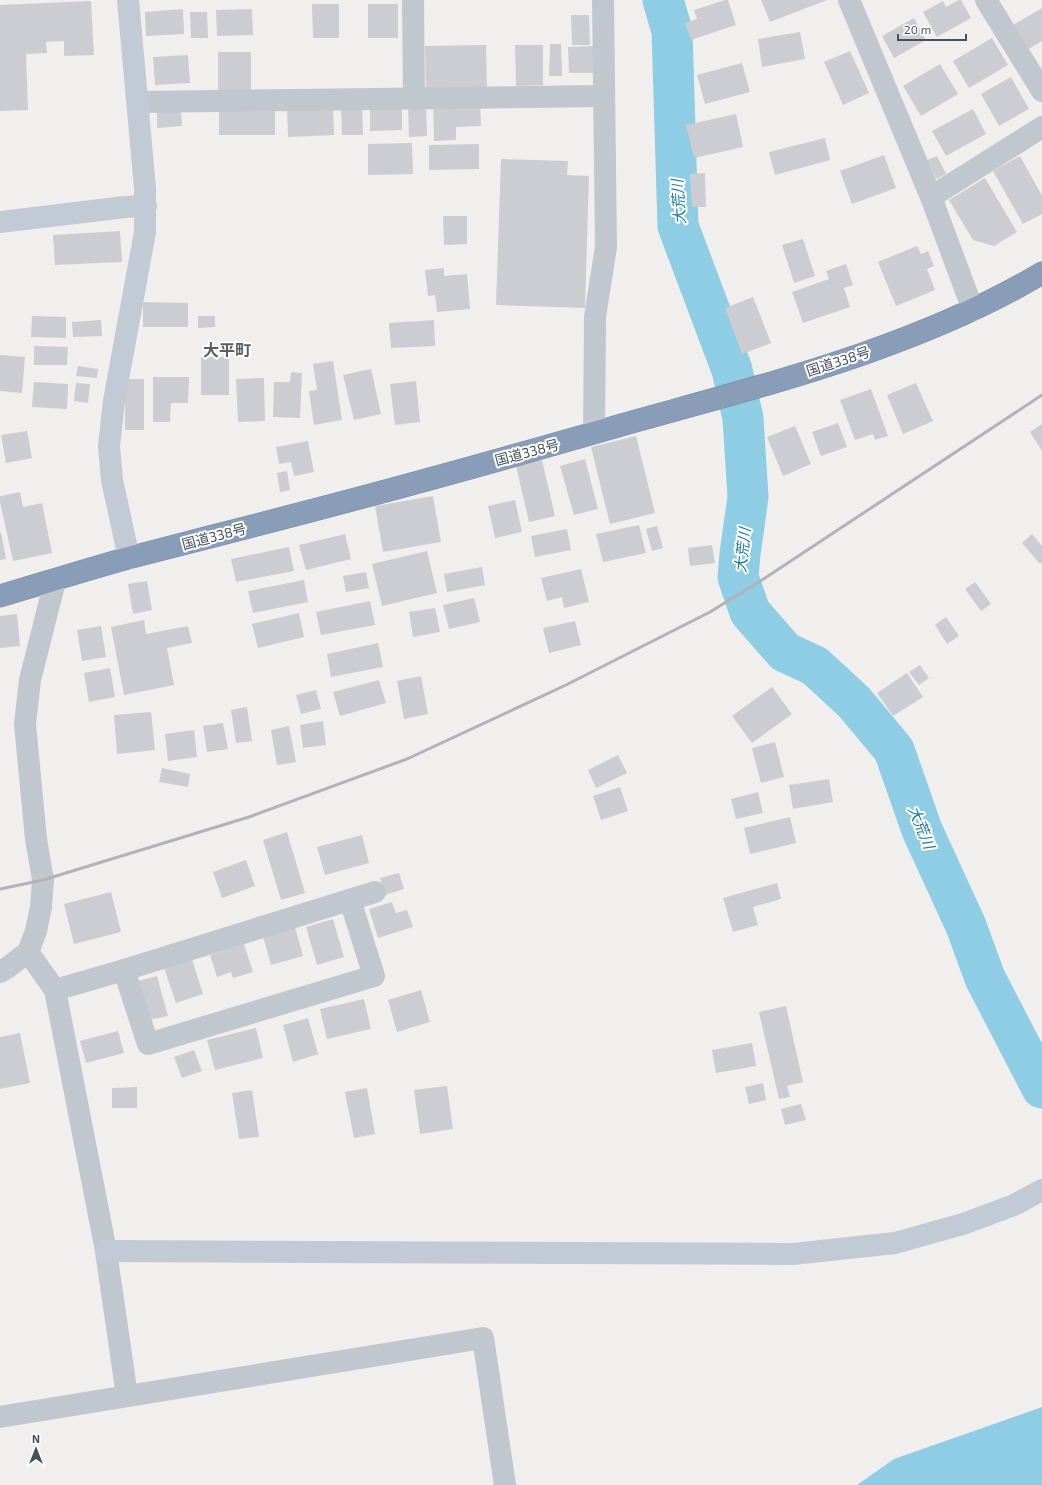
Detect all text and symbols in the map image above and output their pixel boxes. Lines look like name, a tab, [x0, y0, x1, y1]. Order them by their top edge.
scale bar	[898, 16, 966, 42]
text: 20 m	[904, 22, 931, 36]
water label: 大荒川	[667, 177, 689, 225]
district label: 大平町	[203, 340, 251, 359]
street label: 国道338号	[804, 343, 872, 379]
street label: 国道338号	[493, 435, 561, 469]
street label: 国道338号	[180, 519, 248, 553]
water label: 大荒川	[731, 525, 754, 573]
water label: 大荒川	[905, 803, 940, 853]
north arrow	[16, 1429, 56, 1469]
text: N	[32, 1432, 40, 1445]

